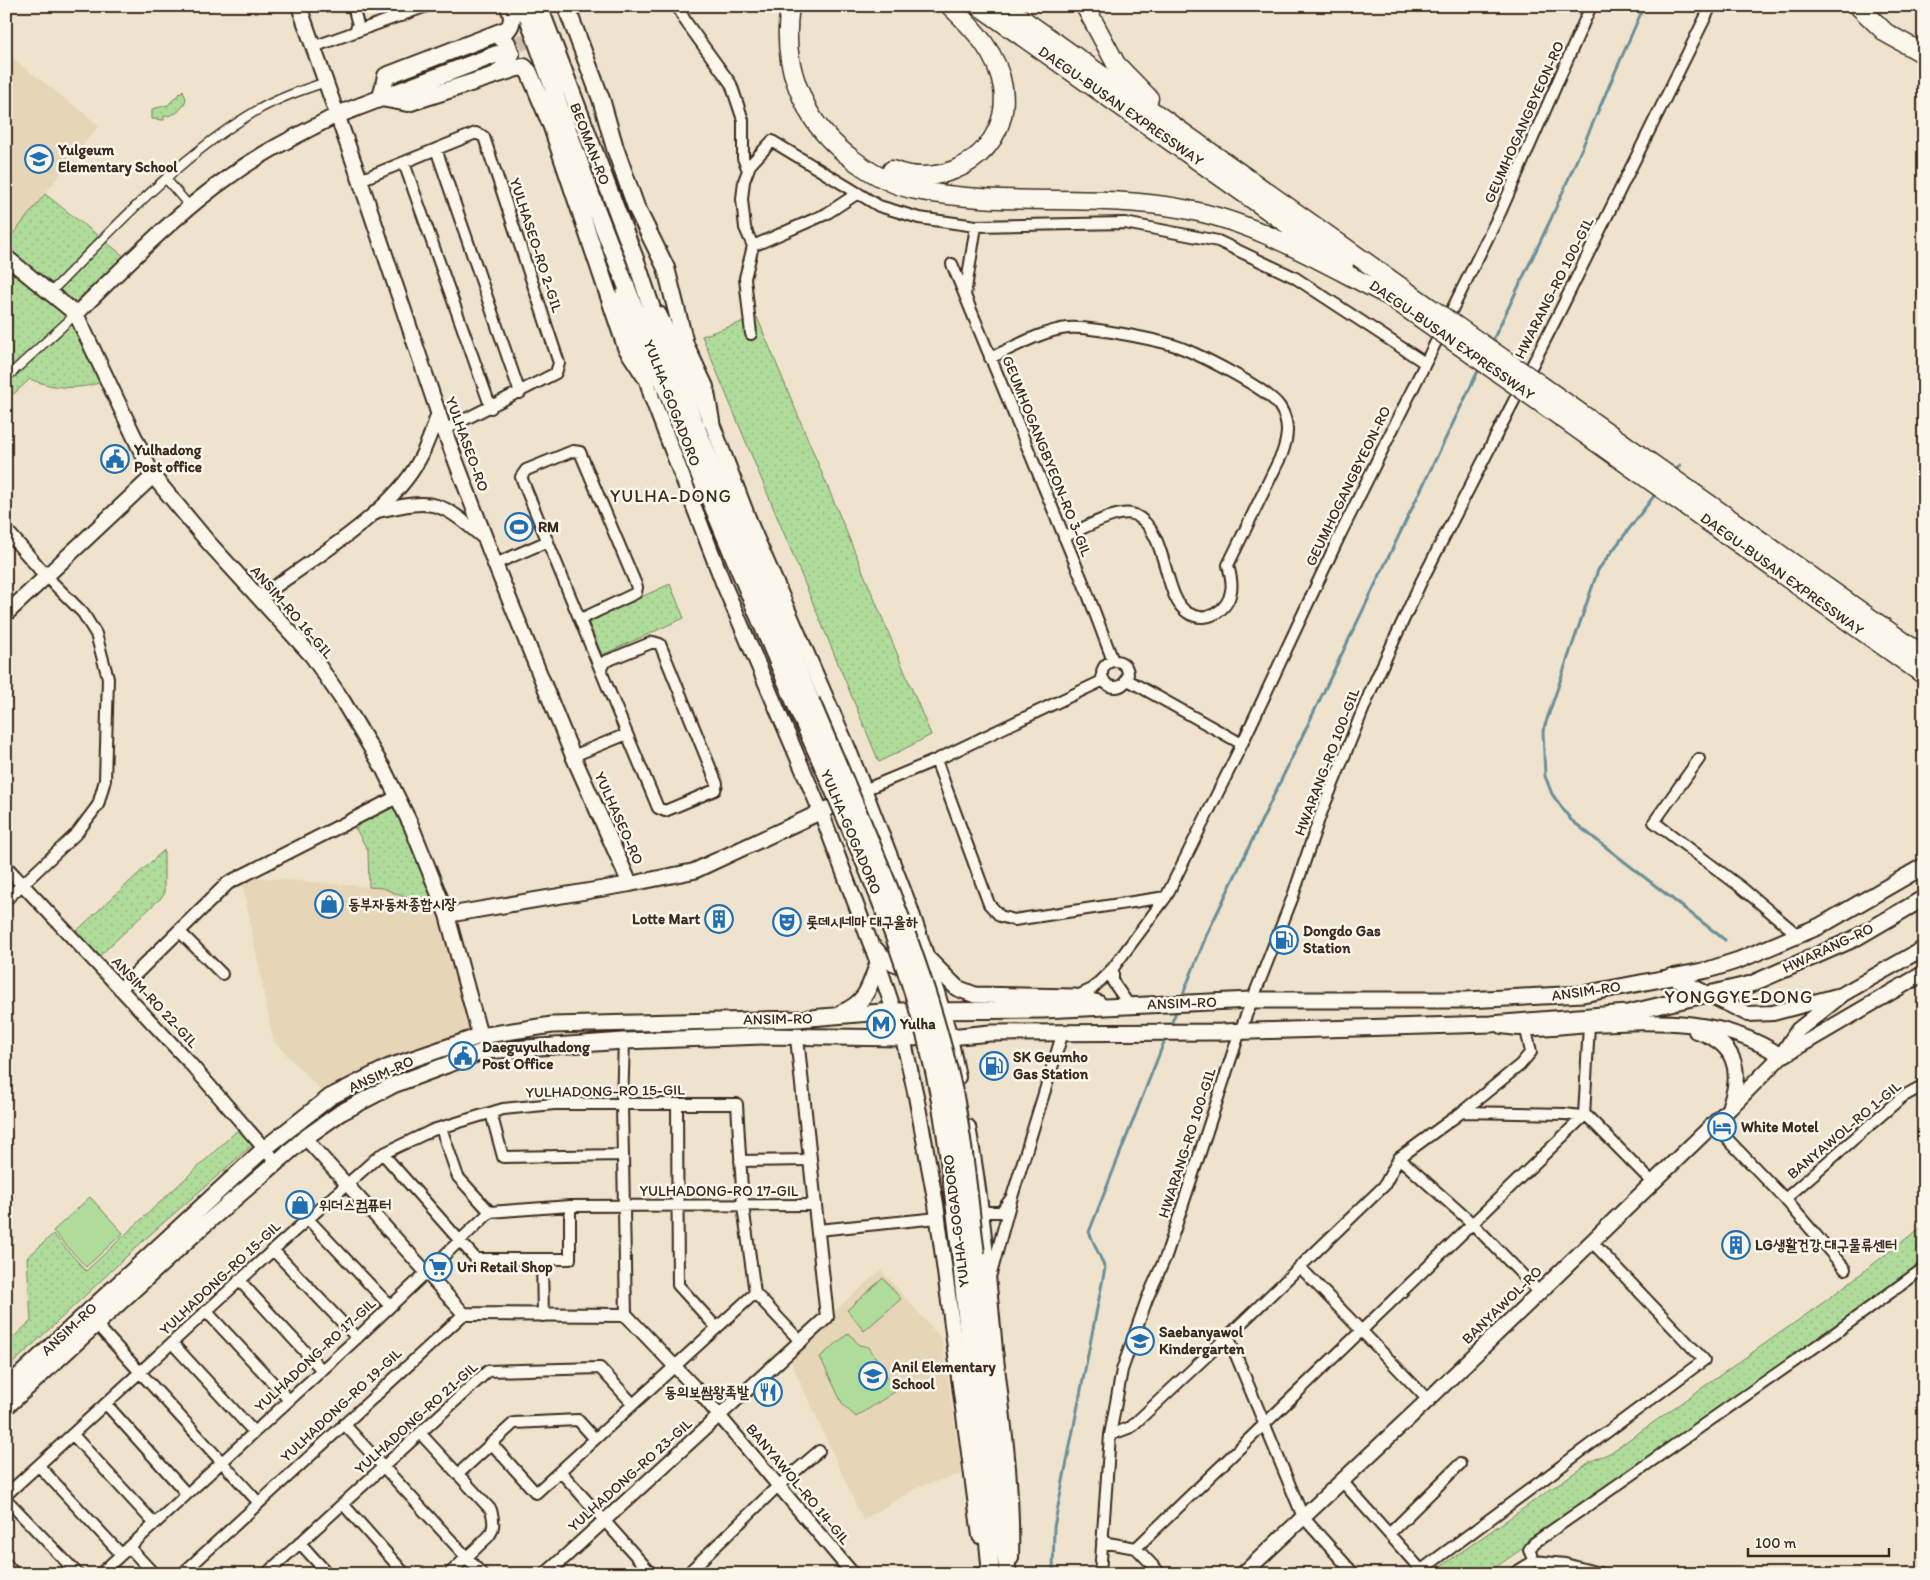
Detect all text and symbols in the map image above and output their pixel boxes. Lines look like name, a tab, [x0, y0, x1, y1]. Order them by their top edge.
street label: GEUMHOGANGBYEON-RO	[1480, 38, 1568, 206]
street label: DAEGU-BUSAN EXPRESSWAY	[1035, 42, 1207, 170]
street label: BEOMAN-RO	[566, 100, 614, 188]
place label: Yulgeum Elementary School	[57, 141, 178, 177]
school or university icon: Yulgeum Elementary School	[24, 144, 54, 174]
street label: YULHASEO-RO 2-GIL	[506, 175, 566, 315]
street label: HWARANG-RO 100-GIL	[1510, 214, 1598, 362]
street label: DAEGU-BUSAN EXPRESSWAY	[1366, 276, 1538, 404]
street label: YULHA-GOGADORO	[640, 337, 704, 469]
street label: GEUMHOGANGBYEON-RO 3-GIL	[998, 353, 1096, 560]
street label: YULHASEO-RO	[441, 394, 493, 494]
street label: GEUMHOGANGBYEON-RO	[1301, 403, 1395, 569]
place label: Yulhadong Post office	[133, 441, 202, 476]
public building icon: Yulhadong Post office	[100, 444, 130, 474]
district label: YULHA-DONG	[610, 485, 732, 507]
street label: DAEGU-BUSAN EXPRESSWAY	[1697, 509, 1867, 640]
sports icon: RM	[504, 512, 534, 542]
place label: RM	[538, 518, 559, 536]
street label: ANSIM-RO 16-GIL	[247, 562, 338, 663]
street label: HWARANG-RO 100-GIL	[1291, 685, 1364, 838]
street label: YULHA-GOGADORO	[817, 767, 885, 897]
street label: YULHASEO-RO	[590, 769, 648, 867]
shop icon: 동부자동차종합시장	[314, 889, 344, 919]
place label: 동부자동차종합시장	[348, 895, 457, 913]
building icon: Lotte Mart	[704, 904, 734, 934]
theatre icon: 롯데시네마 대구율하	[772, 907, 802, 937]
place label: Lotte Mart	[632, 910, 700, 928]
place label: 롯데시네마 대구율하	[806, 913, 918, 931]
street label: HWARANG-RO	[1780, 919, 1876, 977]
place label: Dongdo Gas Station	[1303, 922, 1381, 957]
fuel station icon: Dongdo Gas Station	[1269, 925, 1299, 955]
street label: ANSIM-RO 22-GIL	[108, 953, 202, 1052]
street label: ANSIM-RO	[1550, 977, 1622, 1005]
district label: YONGGYE-DONG	[1665, 986, 1813, 1008]
street label: ANSIM-RO	[1147, 993, 1217, 1013]
street label: ANSIM-RO	[743, 1009, 813, 1029]
metro station icon: Yulha	[866, 1009, 896, 1039]
place label: Yulha	[899, 1015, 936, 1033]
place label: Daeguyulhadong Post Office	[482, 1038, 590, 1073]
public building icon: Daeguyulhadong Post Office	[448, 1041, 478, 1071]
place label: SK Geumho Gas Station	[1013, 1048, 1089, 1083]
fuel station icon: SK Geumho Gas Station	[979, 1051, 1009, 1081]
street label: ANSIM-RO	[346, 1052, 417, 1096]
street label: HWARANG-RO 100-GIL	[1154, 1065, 1220, 1220]
street label: BANYAWOL-RO 1-GIL	[1783, 1077, 1905, 1183]
street label: YULHADONG-RO 15-GIL	[525, 1081, 685, 1101]
hotel icon: White Motel	[1707, 1112, 1737, 1142]
place label: White Motel	[1741, 1118, 1819, 1136]
street label: YULHA-GOGADORO	[939, 1153, 973, 1289]
street label: YULHADONG-RO 17-GIL	[640, 1182, 799, 1200]
shop icon: 위더스컴퓨터	[285, 1190, 315, 1220]
place label: 위더스컴퓨터	[319, 1196, 391, 1214]
street label: YULHADONG-RO 15-GIL	[156, 1217, 285, 1339]
building icon: LG생활건강 대구물류센터	[1721, 1230, 1751, 1260]
place label: LG생활건강 대구물류센터	[1755, 1236, 1897, 1254]
supermarket icon: Uri Retail Shop	[423, 1252, 453, 1282]
place label: Uri Retail Shop	[457, 1258, 553, 1277]
street label: BANYAWOL-RO	[1458, 1262, 1546, 1348]
street label: YULHADONG-RO 17-GIL	[251, 1294, 380, 1416]
street label: ANSIM-RO	[37, 1299, 101, 1359]
place label: Saebanyawol Kindergarten	[1159, 1323, 1245, 1359]
school or university icon: Saebanyawol Kindergarten	[1125, 1326, 1155, 1356]
street label: YULHADONG-RO 19-GIL	[277, 1344, 406, 1466]
street label: YULHADONG-RO 21-GIL	[351, 1358, 482, 1478]
place label: Anil Elementary School	[891, 1358, 997, 1393]
school or university icon: Anil Elementary School	[858, 1361, 888, 1391]
restaurant icon: 동의보쌈왕족발	[753, 1377, 783, 1407]
place label: 동의보쌈왕족발	[665, 1383, 749, 1401]
street label: YULHADONG-RO 23-GIL	[564, 1414, 696, 1535]
street label: BANYAWOL-RO 14-GIL	[742, 1420, 854, 1548]
scale bar	[1748, 1525, 1889, 1557]
text: 100 m	[1755, 1534, 1797, 1552]

